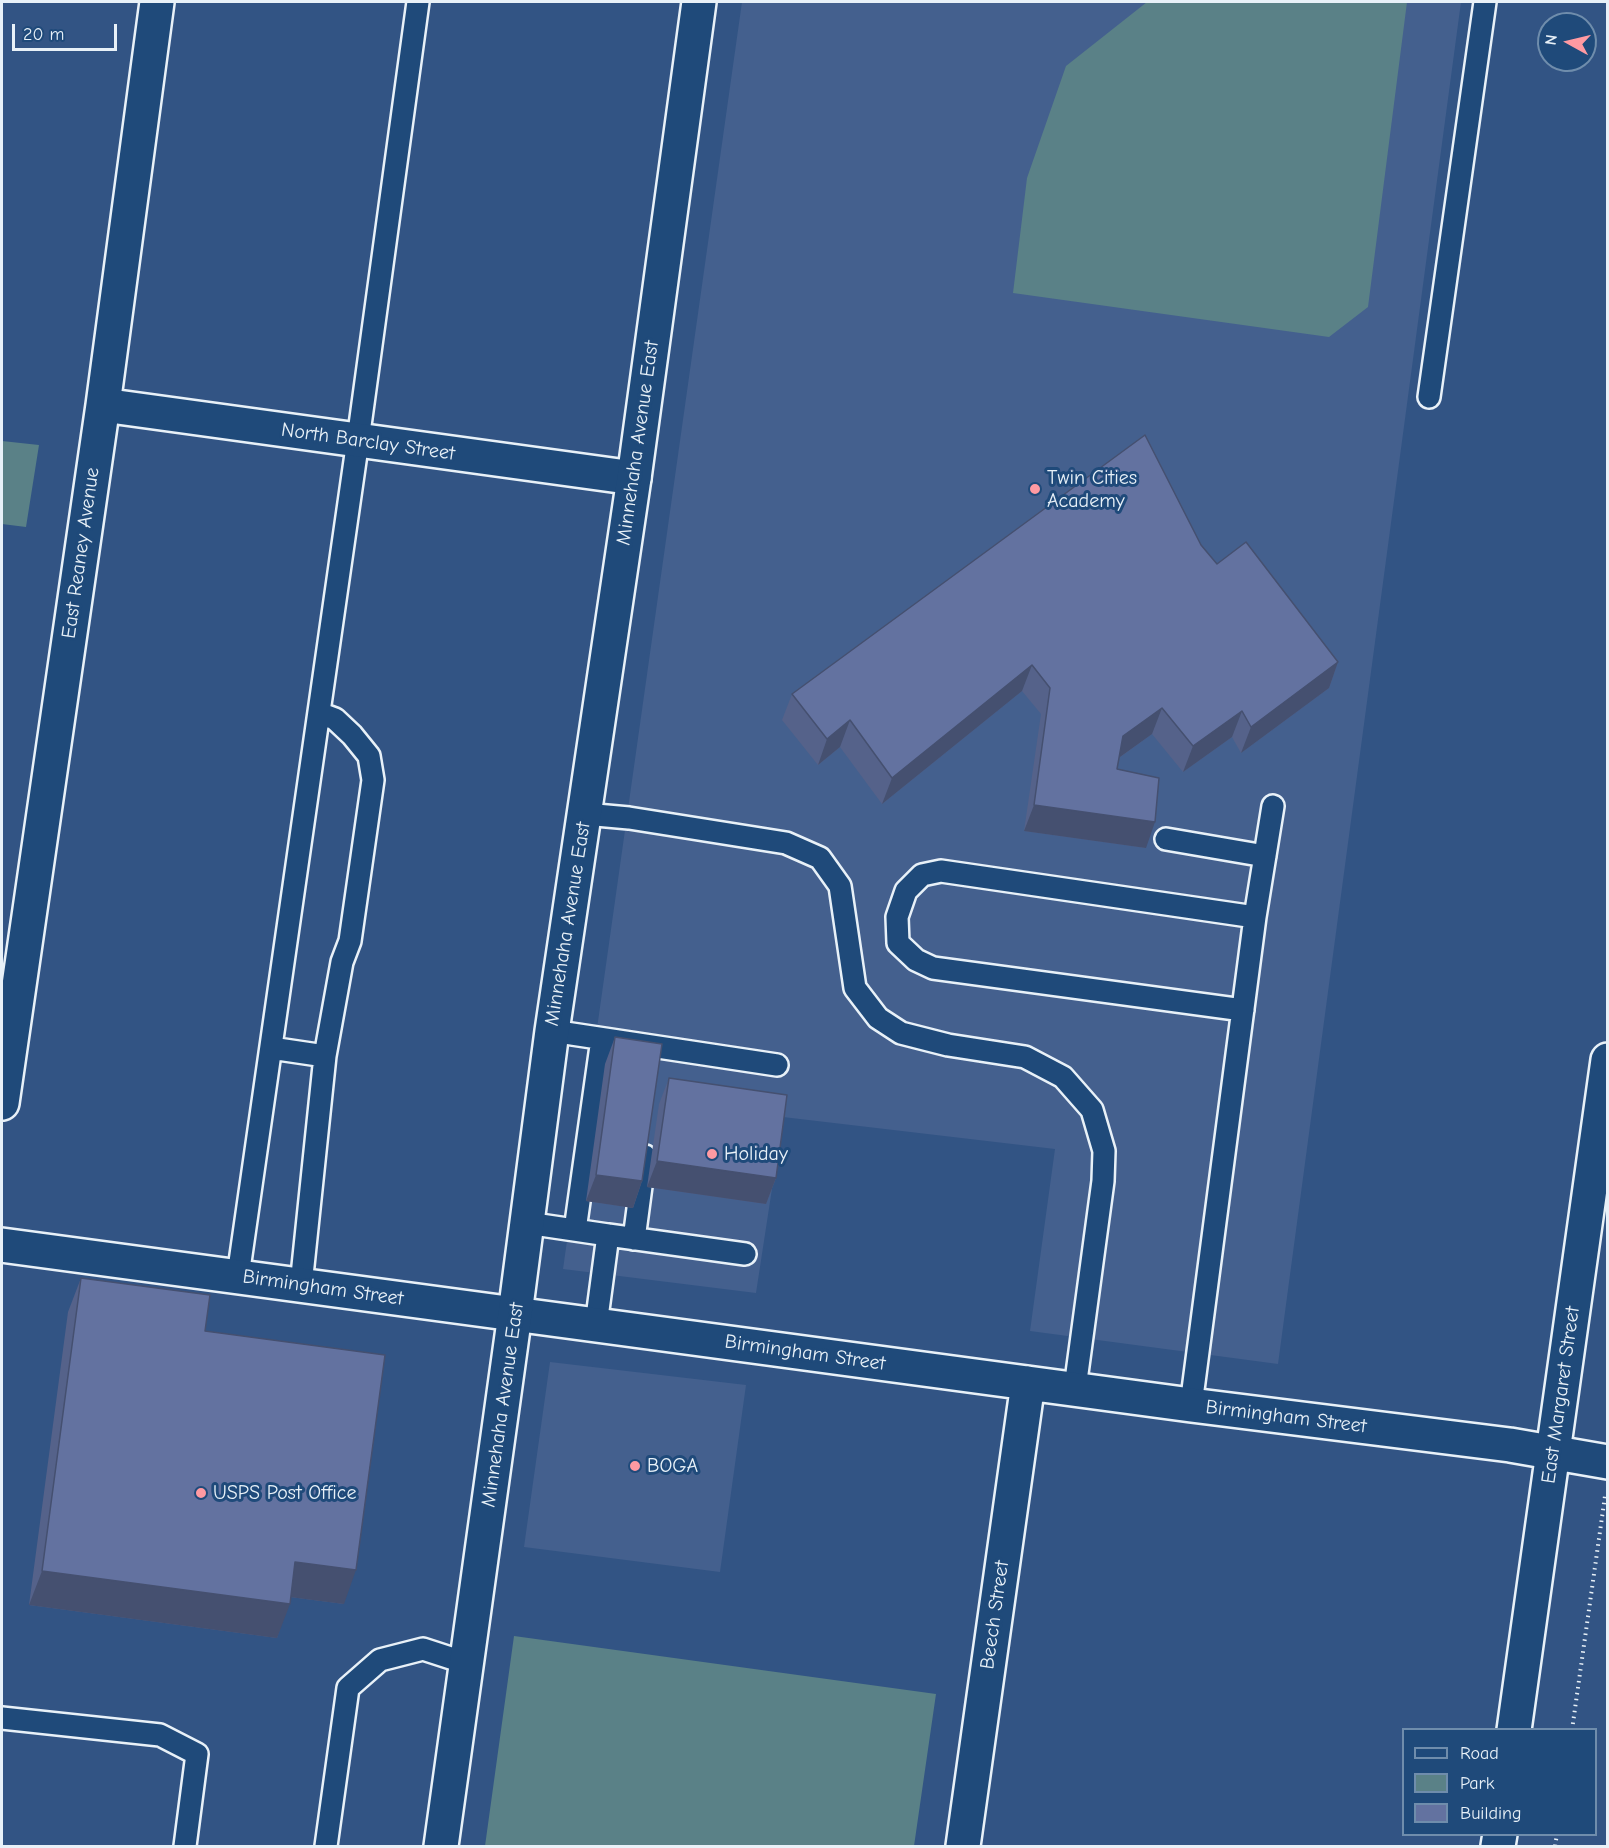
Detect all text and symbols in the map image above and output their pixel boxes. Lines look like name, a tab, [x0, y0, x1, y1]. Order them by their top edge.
scale bar	[15, 12, 120, 50]
north arrow	[1537, 12, 1597, 72]
text: 20 m	[23, 24, 64, 45]
text: N	[1542, 33, 1561, 46]
street label: Minnehaha Avenue East	[612, 339, 664, 547]
street label: North Barclay Street	[280, 418, 456, 466]
street label: East Reaney Avenue	[57, 466, 105, 640]
place label: Twin Cities Academy	[1047, 466, 1137, 513]
marker: Twin Cities Academy	[1028, 482, 1042, 496]
street label: Minnehaha Avenue East	[540, 820, 596, 1028]
place label: Holiday	[724, 1142, 788, 1166]
marker: Holiday	[705, 1147, 719, 1161]
street label: Birmingham Street	[241, 1265, 405, 1311]
street label: Minnehaha Avenue East	[477, 1301, 529, 1509]
street label: East Margaret Street	[1537, 1305, 1585, 1485]
street label: Birmingham Street	[723, 1330, 887, 1376]
street label: Birmingham Street	[1204, 1395, 1368, 1439]
place label: BOGA	[647, 1454, 698, 1478]
marker: BOGA	[628, 1459, 642, 1473]
place label: USPS Post Office	[213, 1481, 357, 1505]
marker: USPS Post Office	[194, 1486, 208, 1500]
street label: Beech Street	[975, 1559, 1015, 1671]
legend	[1402, 1728, 1597, 1836]
text: Road	[1460, 1743, 1499, 1764]
text: Park	[1460, 1773, 1494, 1794]
text: Building	[1460, 1803, 1522, 1824]

